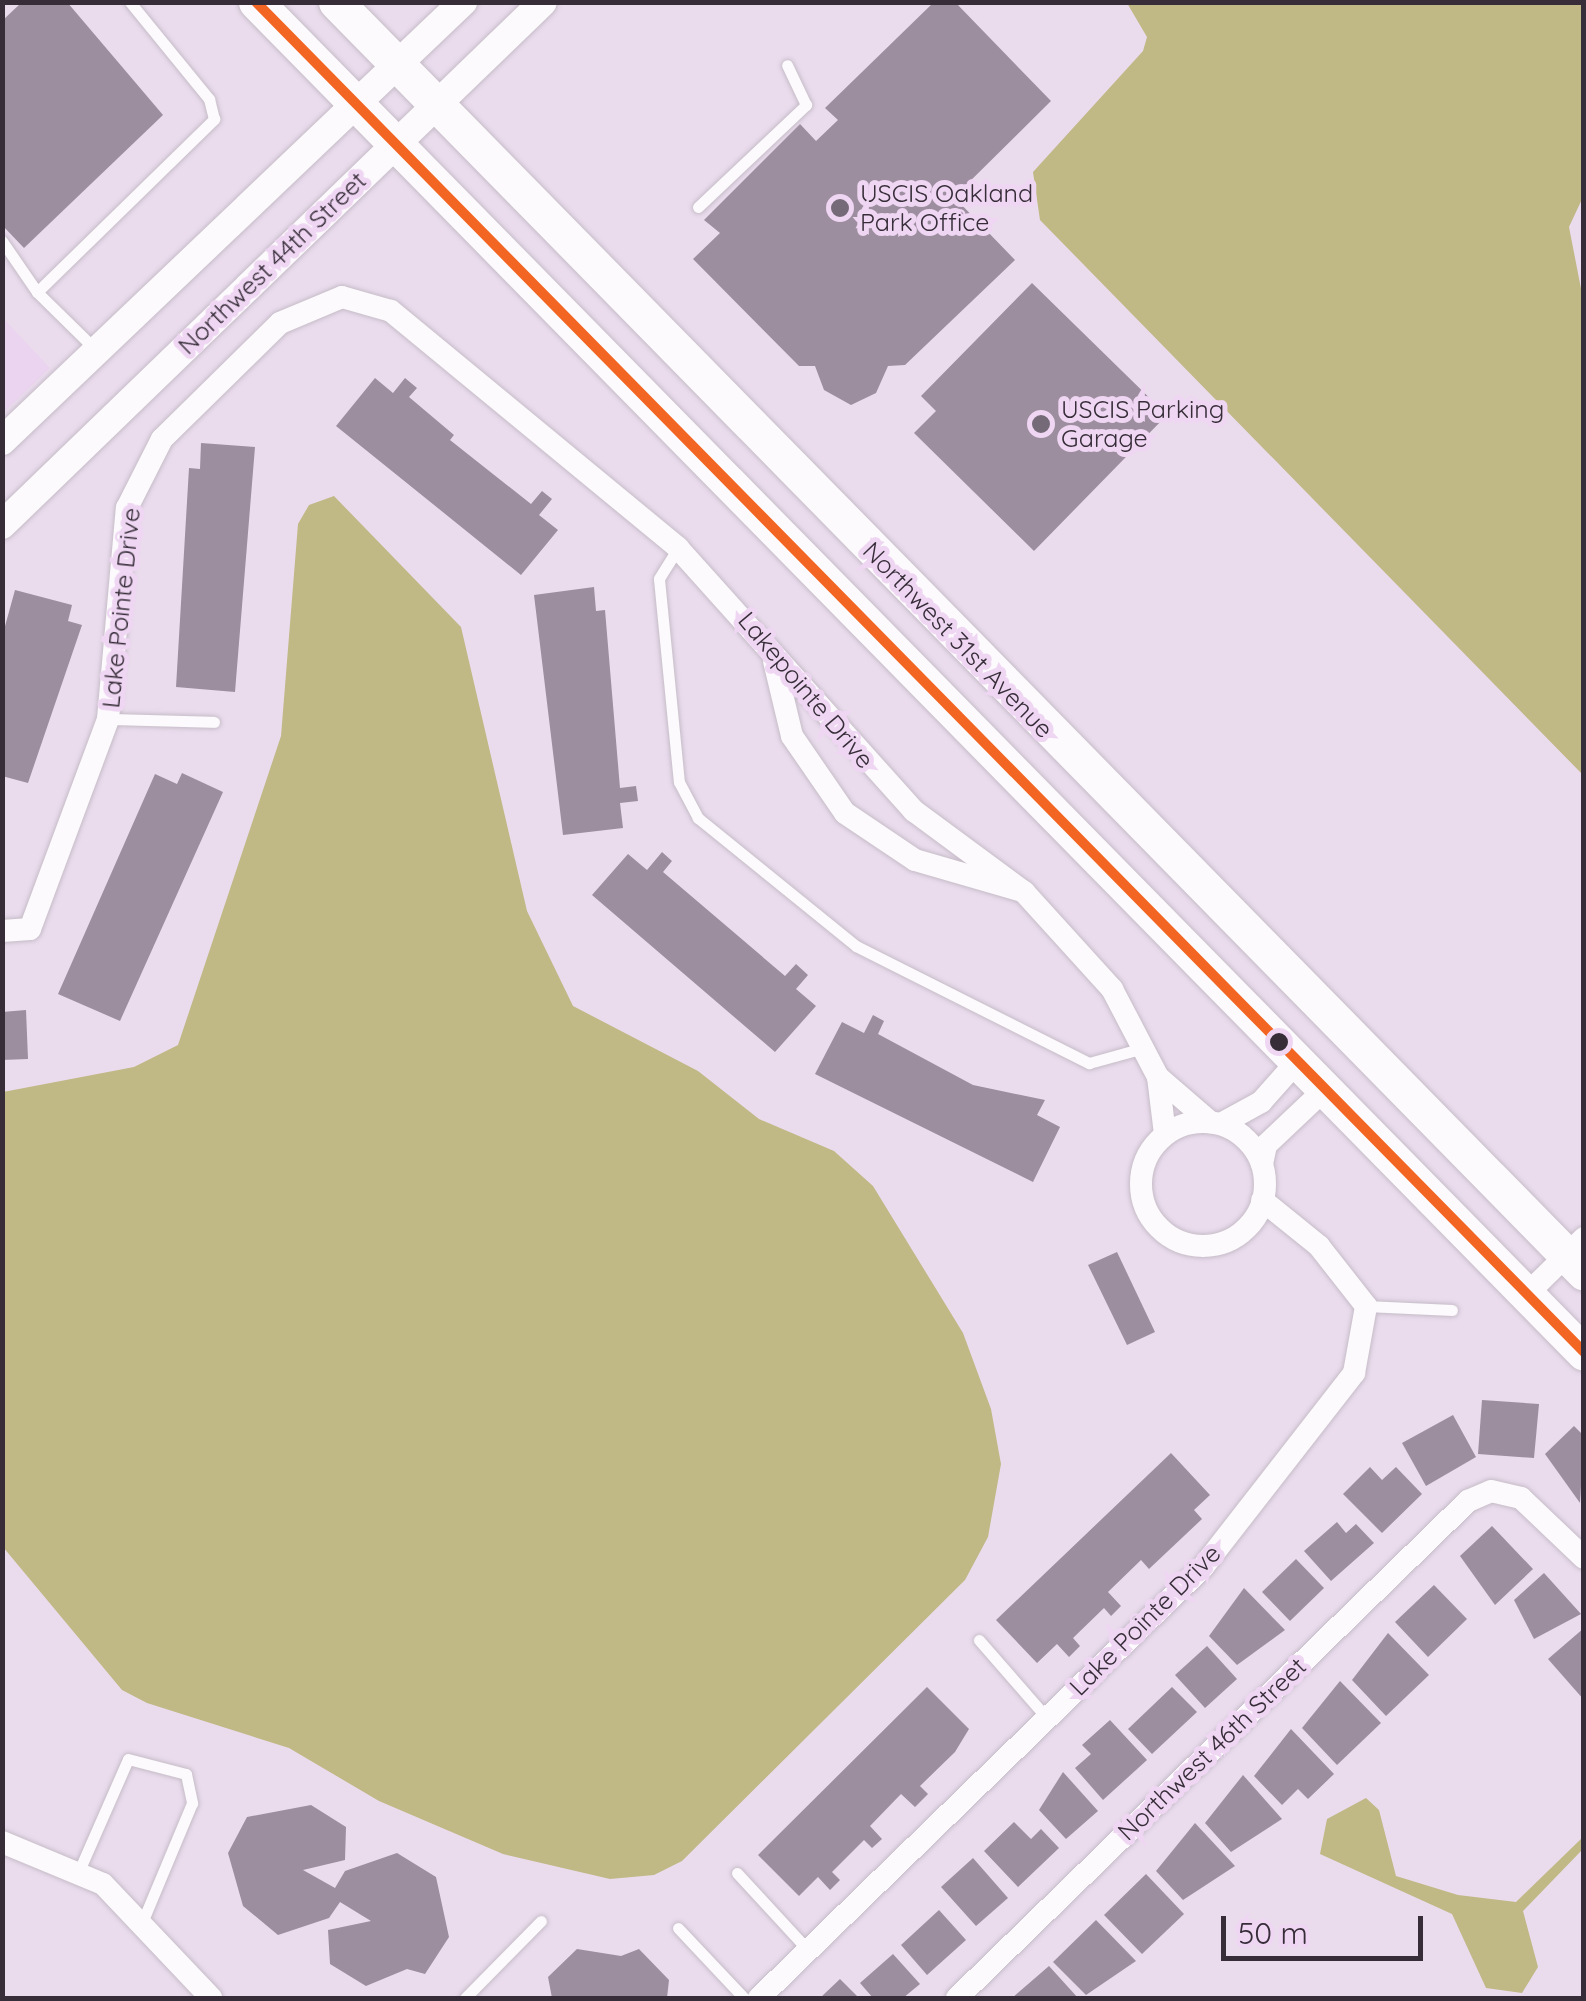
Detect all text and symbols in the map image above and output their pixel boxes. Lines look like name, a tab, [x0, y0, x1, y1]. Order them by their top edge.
street label: Northwest 44th Street	[172, 165, 372, 361]
place label: USCIS Oakland Park Office	[860, 179, 1033, 238]
marker: USCIS Oakland Park Office	[829, 197, 851, 219]
place label: USCIS Parking Garage	[1061, 395, 1224, 454]
marker: USCIS Parking Garage	[1030, 413, 1052, 435]
street label: Lake Pointe Drive	[96, 506, 146, 710]
street label: Northwest 31st Avenue	[857, 536, 1059, 744]
street label: Lakepointe Drive	[732, 606, 880, 774]
unlabelled marker	[1269, 1032, 1289, 1052]
street label: Lake Pointe Drive	[1063, 1538, 1227, 1702]
street label: Northwest 46th Street	[1112, 1651, 1312, 1847]
scale bar	[1226, 1896, 1428, 1958]
text: 50 m	[1238, 1914, 1308, 1952]

